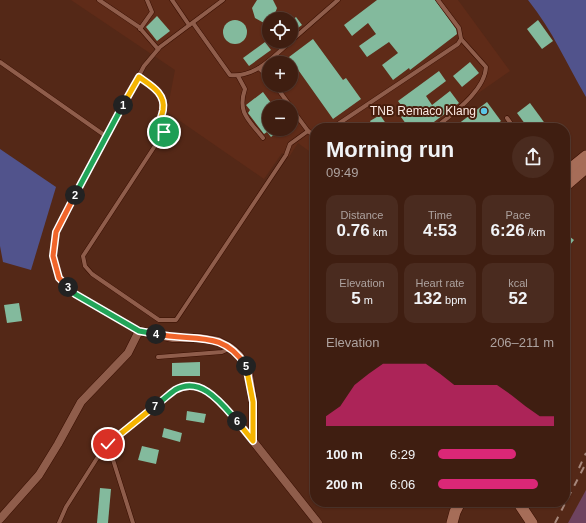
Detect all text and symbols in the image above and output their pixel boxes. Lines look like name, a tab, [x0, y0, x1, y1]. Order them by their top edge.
map controls	[262, 12, 298, 136]
button: locate	[262, 12, 298, 48]
button: +	[262, 56, 298, 92]
pin: 1	[113, 95, 133, 115]
text: 1	[120, 99, 126, 111]
button: −	[262, 100, 298, 136]
place label: TNB Remaco Klang	[370, 104, 476, 118]
marker: TNB Remaco Klang	[479, 106, 489, 116]
pin	[147, 115, 181, 149]
icon: arrive	[153, 121, 175, 143]
button: share	[512, 136, 554, 178]
text: Morning run	[326, 137, 454, 162]
text: 09:49	[326, 165, 359, 180]
pin: 2	[65, 185, 85, 205]
text: 2	[72, 189, 78, 201]
text: Distance	[341, 209, 383, 221]
text: Time	[428, 209, 452, 221]
text: Pace	[505, 209, 531, 221]
text: 0.76	[337, 221, 370, 240]
text: 4:53	[423, 221, 457, 240]
text: 6:26	[491, 221, 525, 240]
text: km	[370, 226, 387, 238]
text: /km	[525, 226, 545, 238]
pin: 3	[58, 277, 78, 297]
text: Elevation	[339, 277, 385, 289]
text: Heart rate	[416, 277, 464, 289]
text: kcal	[508, 277, 528, 289]
text: 3	[65, 281, 71, 293]
text: 5	[351, 289, 361, 308]
text: 132	[414, 289, 442, 308]
text: 52	[509, 289, 527, 308]
text: m	[361, 294, 373, 306]
text: bpm	[442, 294, 466, 306]
pin: 4	[146, 324, 166, 344]
text: 4	[153, 328, 159, 340]
text: Elevation	[326, 335, 379, 350]
text: 206–211 m	[490, 335, 554, 350]
pin: 5	[236, 356, 256, 376]
text: 5	[243, 360, 249, 372]
pin: 7	[145, 396, 165, 416]
text: 7	[152, 400, 158, 412]
pin: 6	[227, 411, 247, 431]
text: 6	[234, 415, 240, 427]
pin	[91, 427, 125, 461]
icon: check	[97, 433, 119, 455]
text: 100 m	[326, 447, 363, 462]
text: 6:29	[390, 447, 415, 462]
text: 200 m	[326, 477, 363, 492]
text: 6:06	[390, 477, 415, 492]

